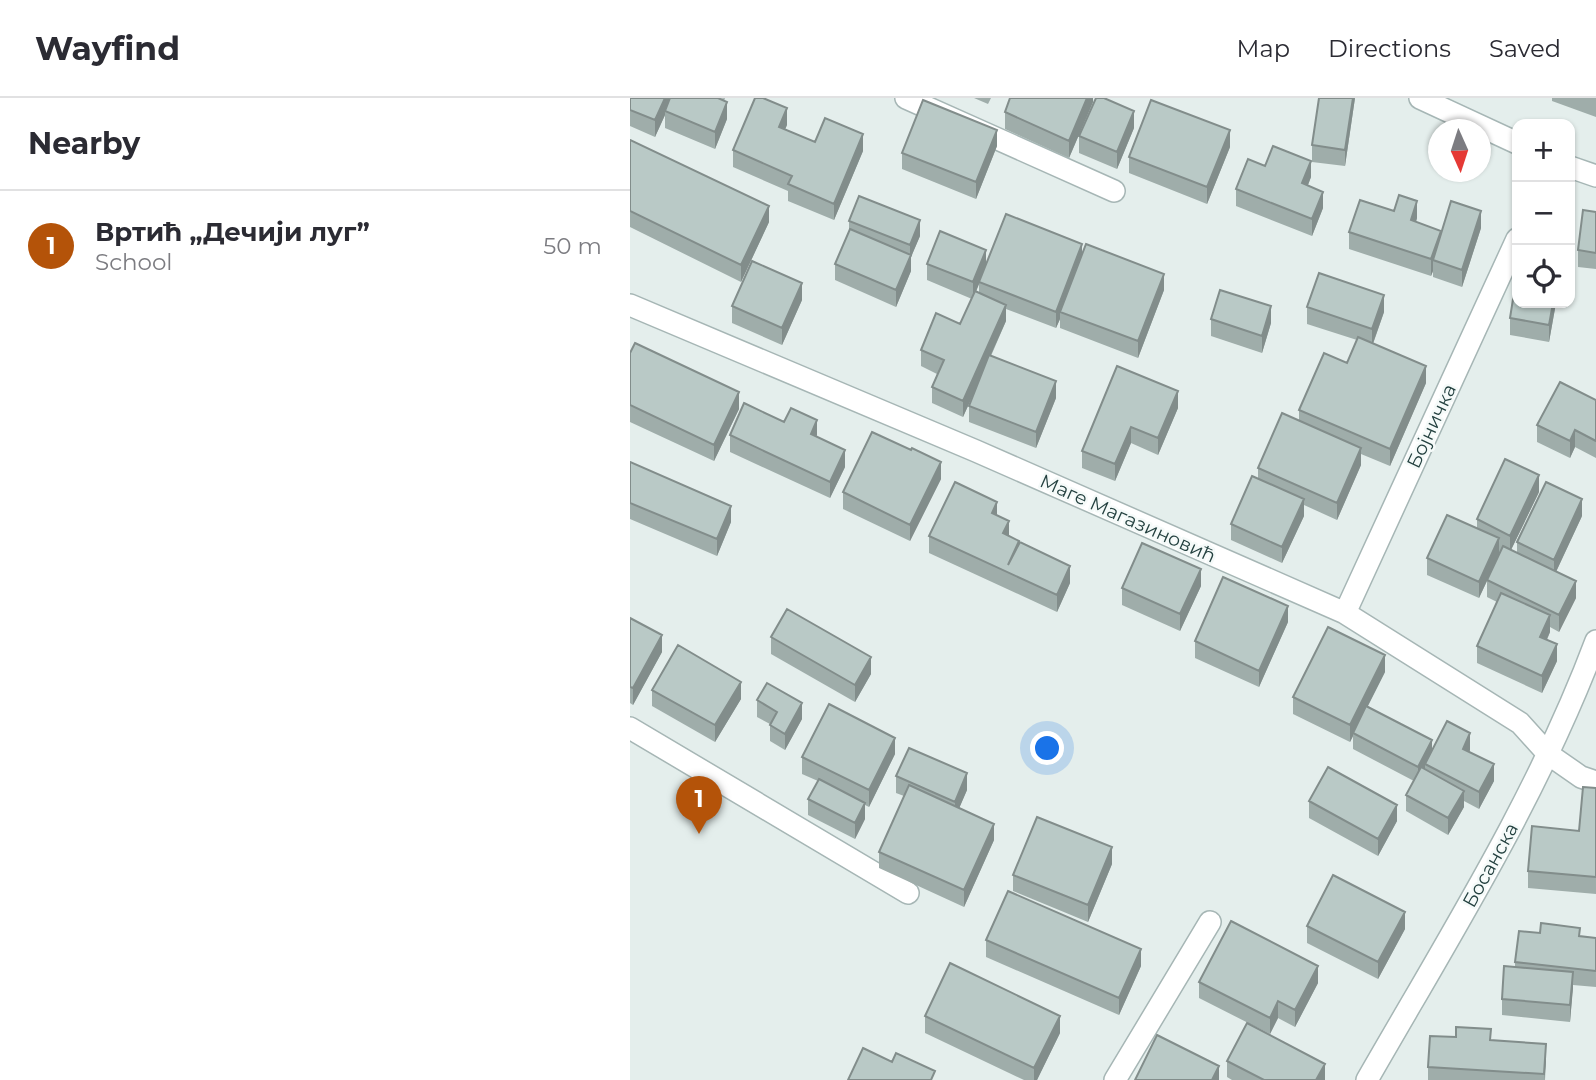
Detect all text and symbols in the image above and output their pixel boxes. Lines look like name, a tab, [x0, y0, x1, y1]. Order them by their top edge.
text: Wayfind	[35, 28, 180, 68]
text: Map	[1237, 34, 1290, 63]
text: Directions	[1328, 34, 1451, 63]
text: Saved	[1489, 34, 1561, 63]
north arrow	[1428, 119, 1491, 182]
map controls	[1512, 119, 1575, 308]
button: +	[1512, 119, 1575, 182]
text: Nearby	[28, 125, 140, 162]
button: −	[1512, 182, 1575, 245]
text: Вртић „Дечији луг”	[95, 216, 370, 248]
text: 1	[46, 232, 56, 260]
text: 50 m	[543, 232, 602, 260]
button: locate	[1512, 245, 1575, 308]
text: School	[95, 248, 173, 276]
street label: Бојничка	[1402, 380, 1461, 472]
street label: Маге Магазиновић	[1037, 469, 1219, 568]
your location	[1030, 731, 1064, 765]
pin: 1	[676, 776, 722, 834]
street label: Босанска	[1458, 819, 1523, 912]

